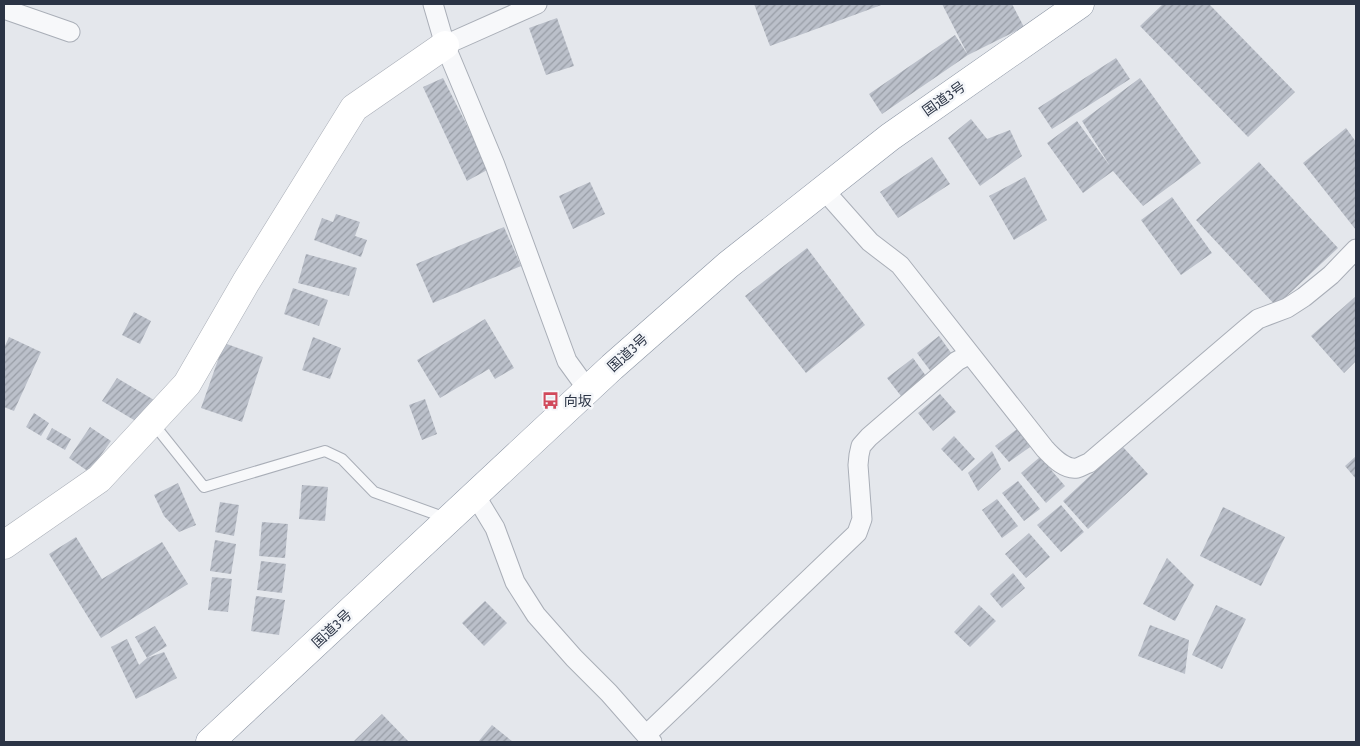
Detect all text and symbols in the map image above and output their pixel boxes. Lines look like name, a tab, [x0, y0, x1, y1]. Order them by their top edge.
street label: 国道3号	[919, 78, 969, 120]
street label: 国道3号	[604, 331, 652, 375]
bus stop icon: 向坂	[540, 391, 560, 411]
place label: 向坂	[564, 393, 592, 410]
street label: 国道3号	[309, 606, 355, 652]

